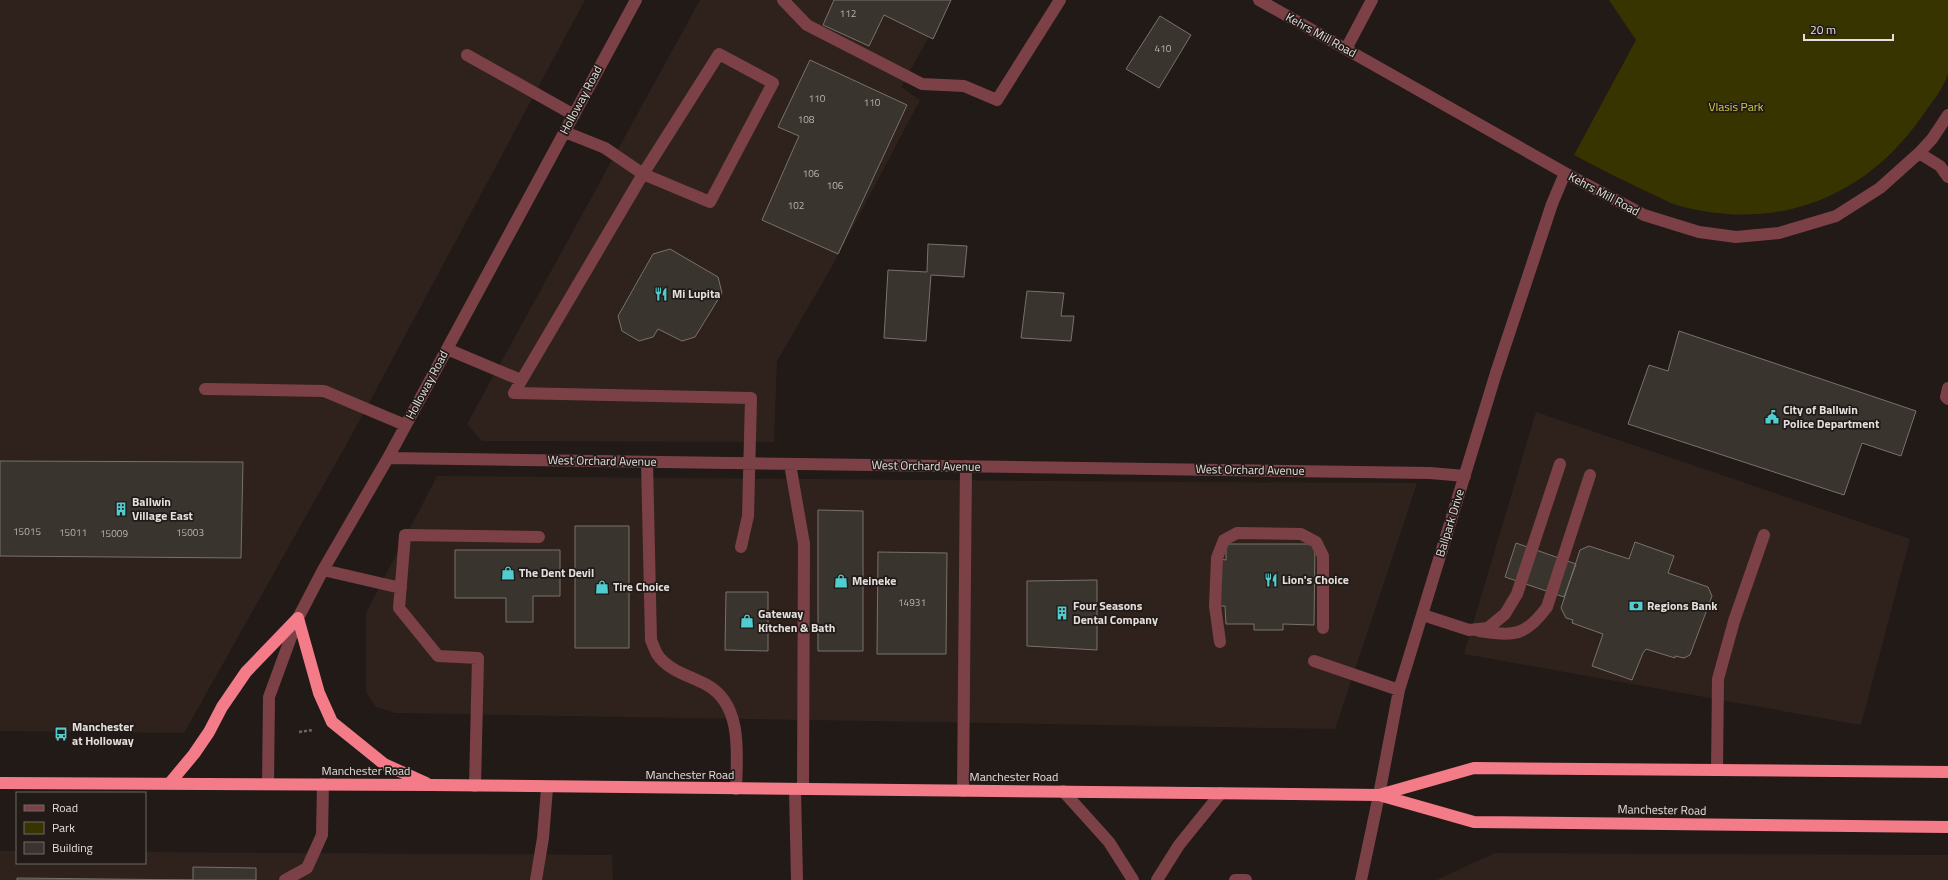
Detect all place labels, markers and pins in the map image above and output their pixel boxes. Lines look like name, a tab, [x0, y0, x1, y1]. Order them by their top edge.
place label: Mi Lupita	[672, 284, 720, 303]
restaurant icon: Mi Lupita	[653, 286, 669, 302]
place label: City of Ballwin Police Department	[1783, 400, 1880, 433]
public building icon: City of Ballwin Police Department	[1764, 409, 1780, 425]
place label: Ballwin Village East	[132, 492, 194, 525]
building icon: Ballwin Village East	[113, 501, 129, 517]
place label: The Dent Devil	[519, 563, 594, 582]
shop icon: The Dent Devil	[500, 565, 516, 581]
place label: Lion's Choice	[1282, 570, 1349, 589]
place label: Meineke	[852, 571, 896, 590]
restaurant icon: Lion's Choice	[1263, 572, 1279, 588]
shop icon: Meineke	[833, 573, 849, 589]
place label: Tire Choice	[613, 577, 670, 596]
shop icon: Tire Choice	[594, 579, 610, 595]
place label: Four Seasons Dental Company	[1073, 596, 1158, 629]
place label: Regions Bank	[1647, 596, 1718, 615]
bank icon: Regions Bank	[1628, 598, 1644, 614]
place label: Gateway Kitchen & Bath	[758, 604, 835, 637]
building icon: Four Seasons Dental Company	[1054, 605, 1070, 621]
shop icon: Gateway Kitchen & Bath	[739, 613, 755, 629]
place label: Manchester at Holloway	[72, 717, 134, 750]
bus stop icon: Manchester at Holloway	[53, 726, 69, 742]

